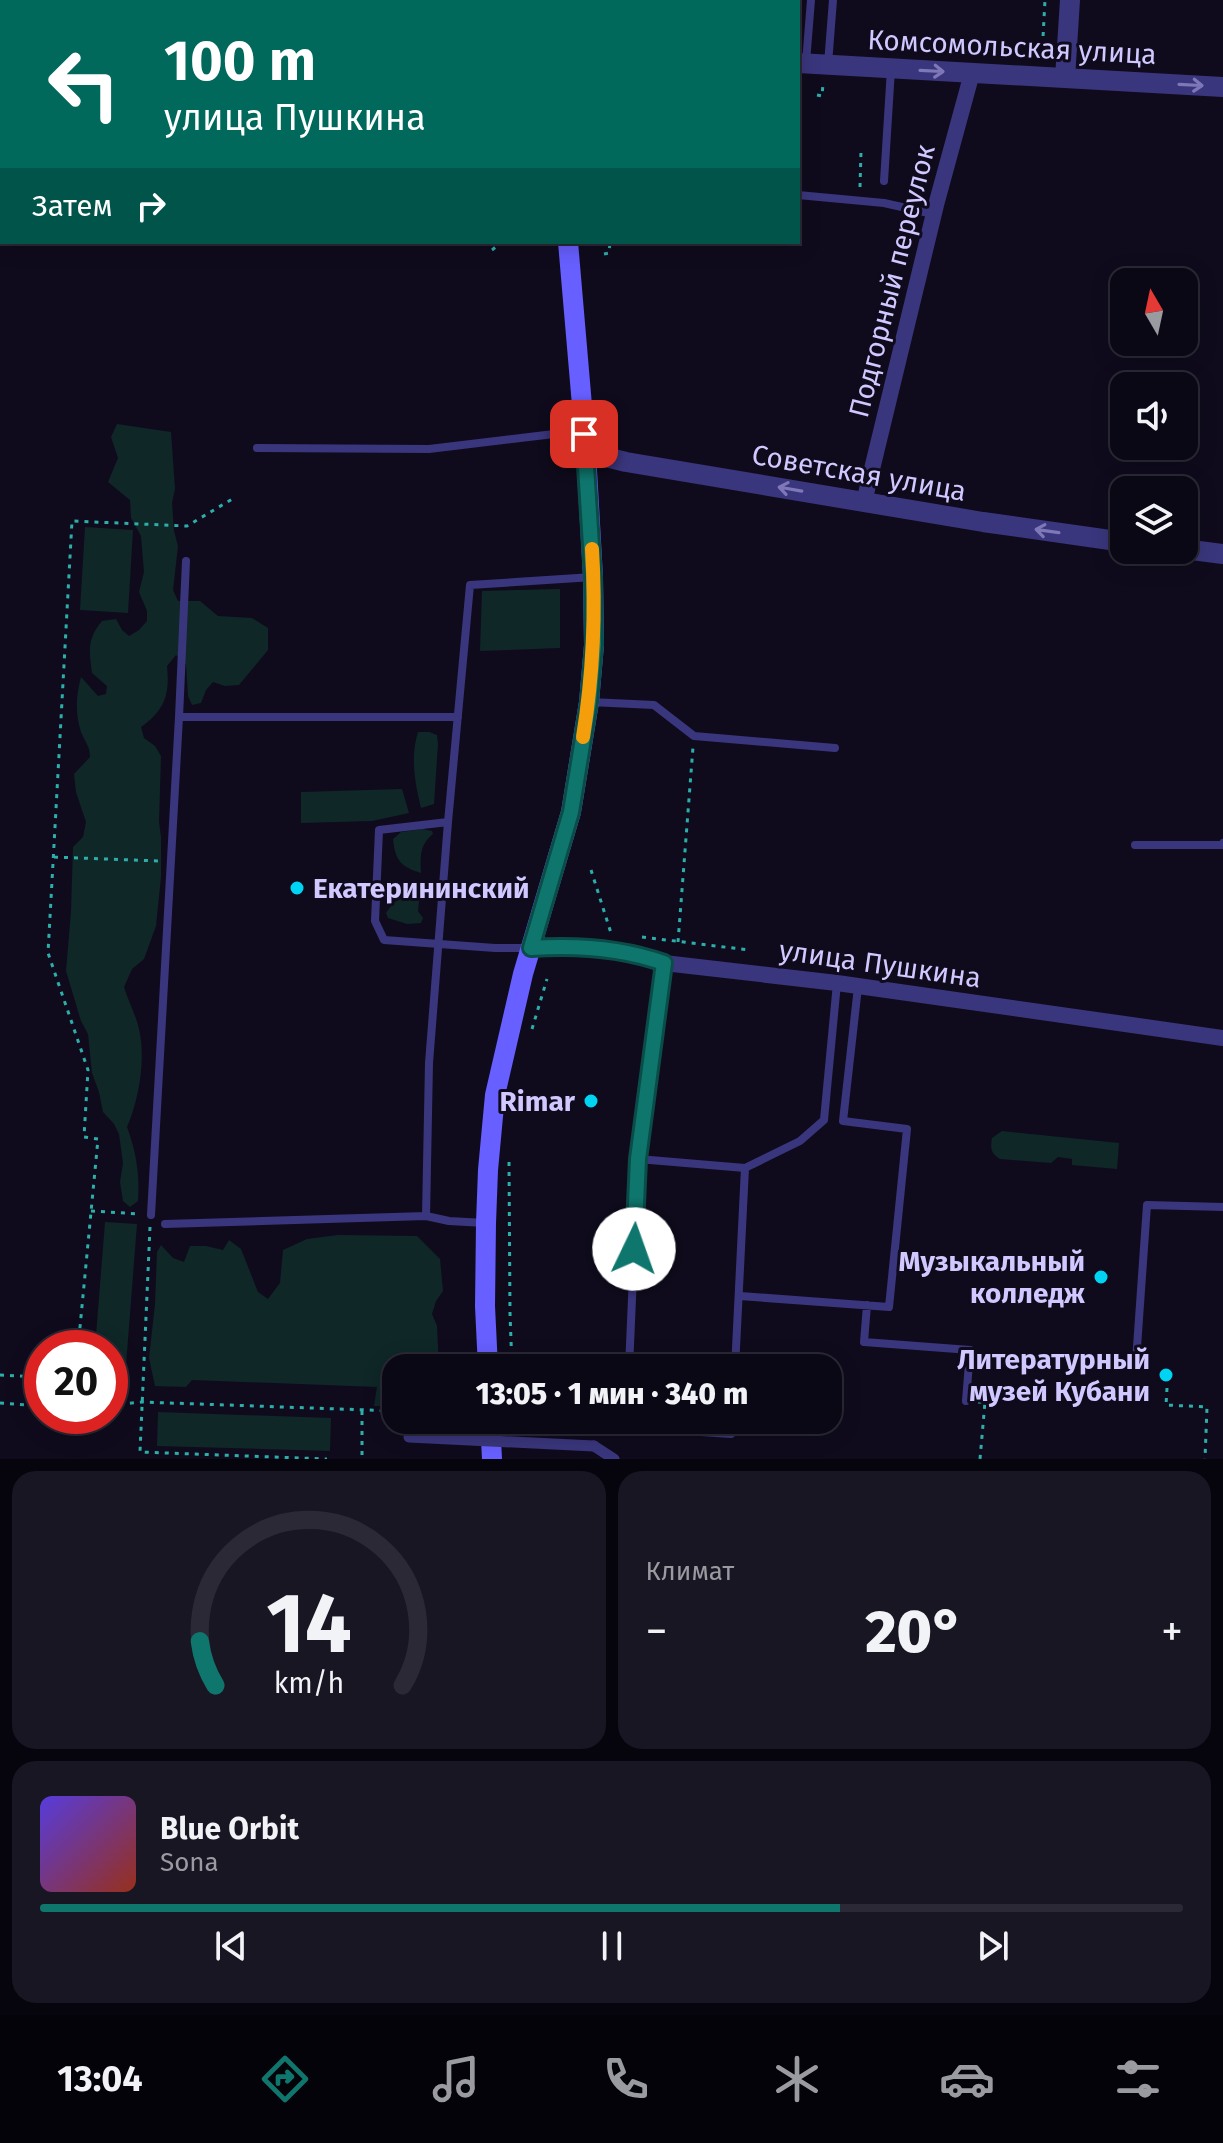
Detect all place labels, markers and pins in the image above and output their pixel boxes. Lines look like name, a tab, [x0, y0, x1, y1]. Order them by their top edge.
pin	[550, 400, 618, 468]
place label: Екатерининский	[313, 872, 530, 905]
marker: Екатерининский	[288, 879, 306, 897]
place label: Rimar	[500, 1085, 576, 1118]
marker: Rimar	[582, 1092, 600, 1110]
place label: Музыкальный колледж	[898, 1245, 1086, 1310]
marker: Музыкальный колледж	[1092, 1268, 1110, 1286]
place label: Литературный музей Кубани	[957, 1343, 1150, 1408]
marker: Литературный музей Кубани	[1157, 1366, 1175, 1384]

